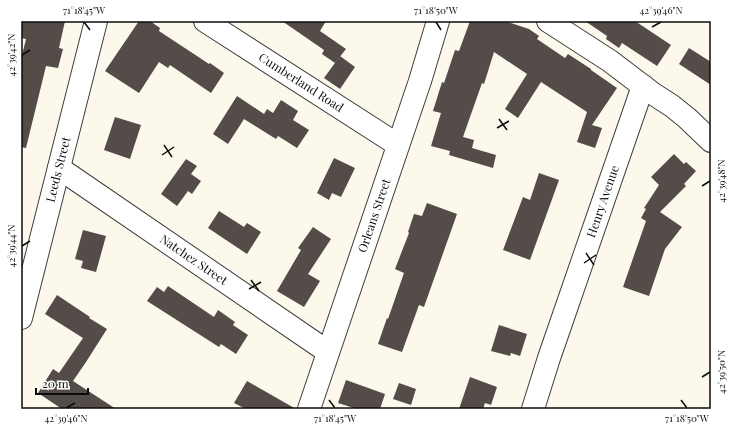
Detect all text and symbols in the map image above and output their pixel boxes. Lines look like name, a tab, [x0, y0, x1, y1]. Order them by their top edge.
text: 71°18'45"W	[63, 3, 106, 17]
text: 71°18'50"W	[414, 3, 459, 17]
text: 42°39'46"N	[639, 3, 683, 17]
text: 42°39'42"N	[4, 34, 18, 76]
street label: Cumberland Road	[256, 49, 347, 115]
street label: Leeds Street	[42, 134, 74, 204]
text: 42°39'48"N	[714, 159, 728, 203]
street label: Henry Avenue	[582, 163, 622, 239]
street label: Orleans Street	[353, 176, 394, 255]
text: 42°39'44"N	[4, 225, 18, 267]
street label: Natchez Street	[157, 230, 232, 288]
text: 42°39'50"N	[714, 350, 728, 394]
scale bar	[36, 370, 88, 396]
text: 20 m	[42, 375, 69, 391]
text: 42°39'46"N	[44, 411, 88, 425]
text: 71°18'45"W	[314, 411, 357, 425]
text: 71°18'50"W	[665, 411, 710, 425]

